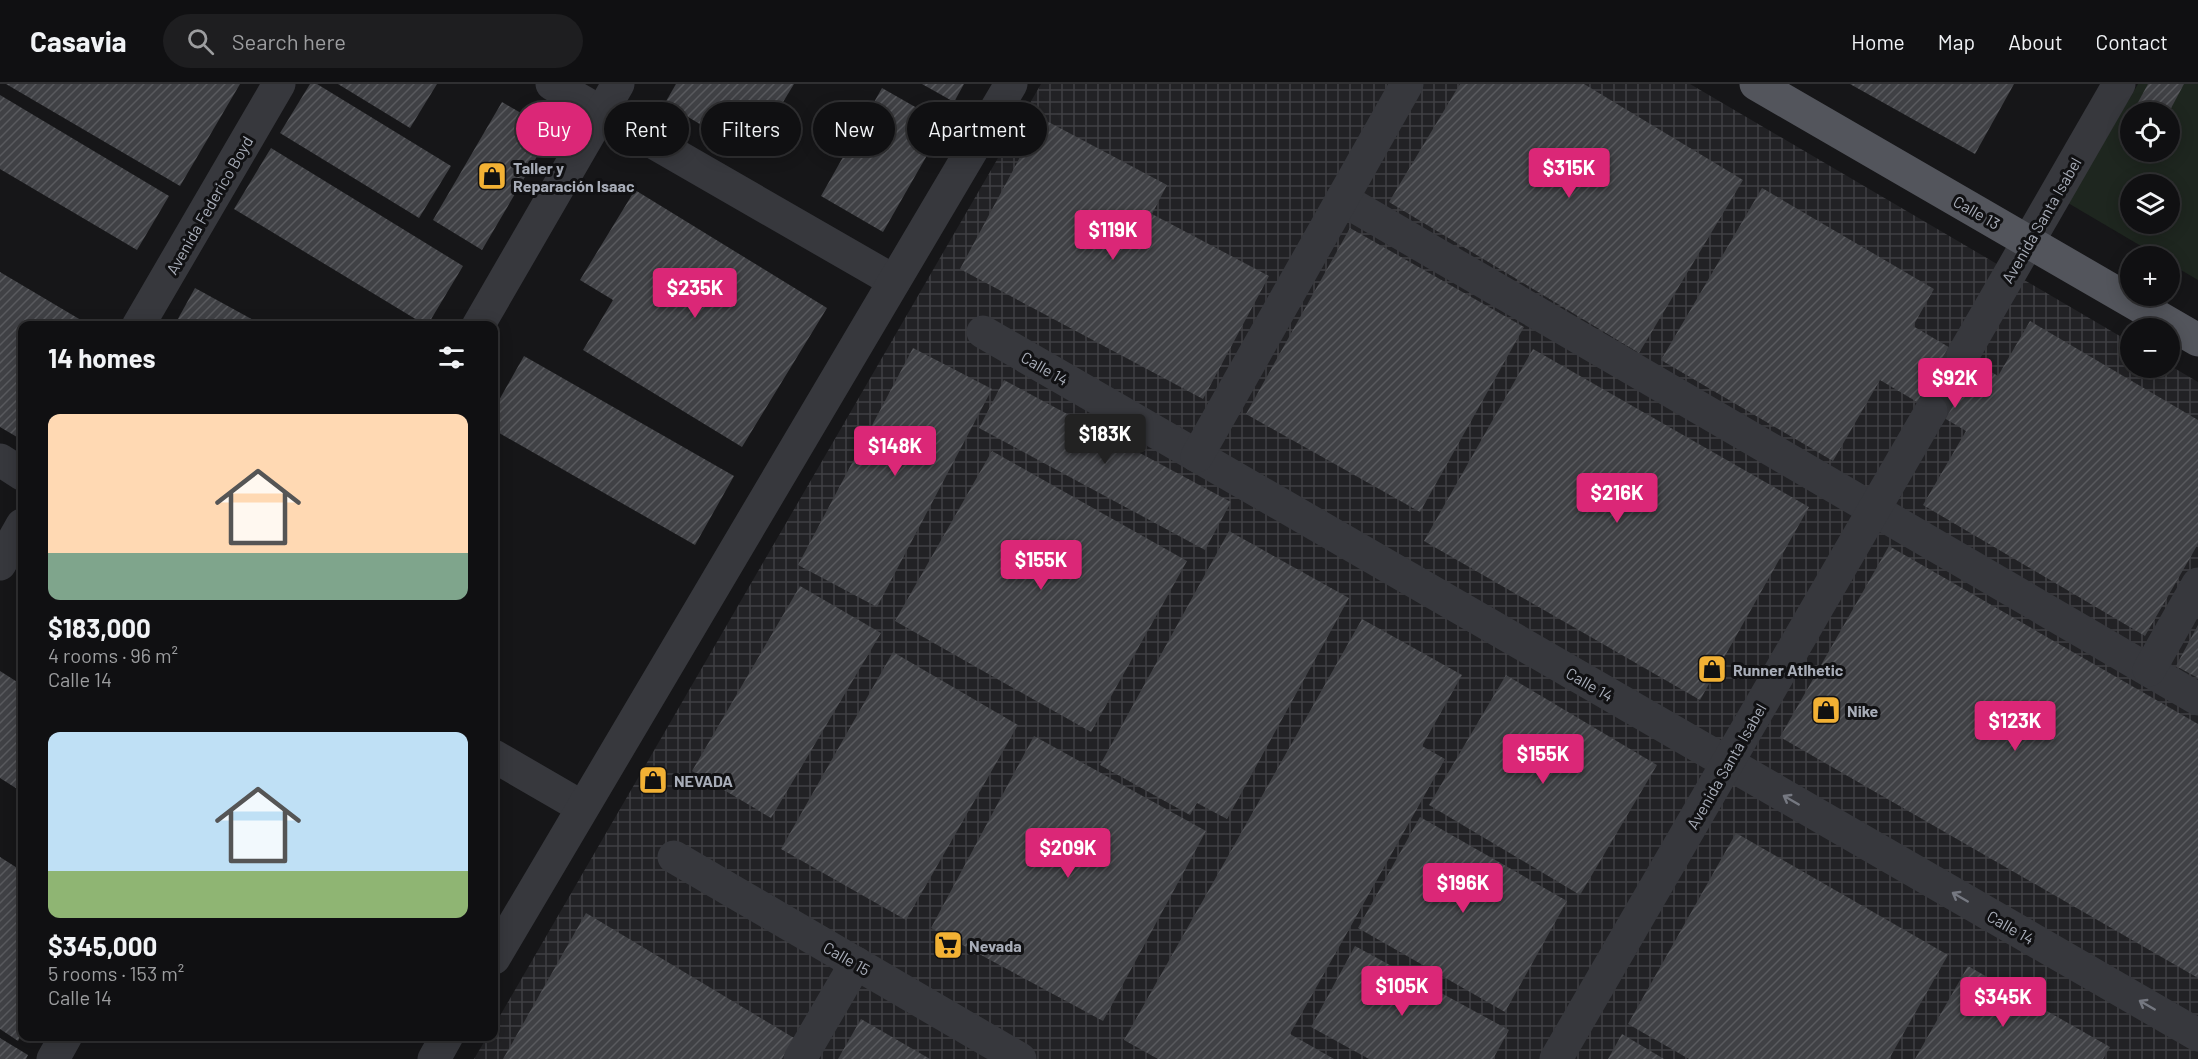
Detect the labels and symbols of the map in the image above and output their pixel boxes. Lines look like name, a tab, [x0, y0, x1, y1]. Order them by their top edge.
street label: Avenida Federico Boyd	[162, 132, 256, 278]
pin: $315K	[1527, 148, 1611, 199]
street label: Avenida Santa Isabel	[1997, 154, 2085, 286]
place label: Taller y Reparación Isaac	[513, 158, 635, 195]
shop icon: Taller y Reparación Isaac	[476, 160, 508, 192]
street label: Calle 13	[1950, 191, 2004, 233]
pin: $119K	[1071, 210, 1155, 261]
pin: $235K	[653, 268, 737, 319]
street label: Calle 14	[1018, 347, 1072, 389]
pin: $92K	[1919, 358, 1991, 409]
pin: $183K	[1063, 414, 1147, 465]
pin: $148K	[853, 426, 937, 477]
pin: $216K	[1575, 473, 1659, 524]
pin: $155K	[999, 540, 1083, 591]
shop icon: Runner Atlhetic	[1696, 653, 1728, 685]
place label: Runner Atlhetic	[1733, 660, 1844, 679]
street label: Calle 14	[1563, 663, 1617, 705]
shop icon: Nike	[1810, 694, 1842, 726]
street label: Avenida Santa Isabel	[1682, 700, 1770, 832]
place label: Nike	[1847, 701, 1879, 720]
pin: $123K	[1973, 701, 2057, 752]
pin: $155K	[1501, 734, 1585, 785]
shop icon: NEVADA	[637, 764, 669, 796]
place label: NEVADA	[674, 771, 733, 790]
one-way arrow	[1783, 794, 1801, 805]
pin: $209K	[1026, 828, 1110, 879]
pin: $196K	[1421, 863, 1505, 914]
one-way arrow	[1952, 891, 1969, 903]
street label: Calle 14	[1984, 906, 2038, 948]
supermarket icon: Nevada	[932, 929, 964, 961]
place label: Nevada	[969, 936, 1022, 955]
street label: Calle 15	[820, 937, 874, 979]
pin: $105K	[1360, 966, 1444, 1017]
pin: $345K	[1961, 977, 2045, 1028]
one-way arrow	[2139, 999, 2156, 1011]

